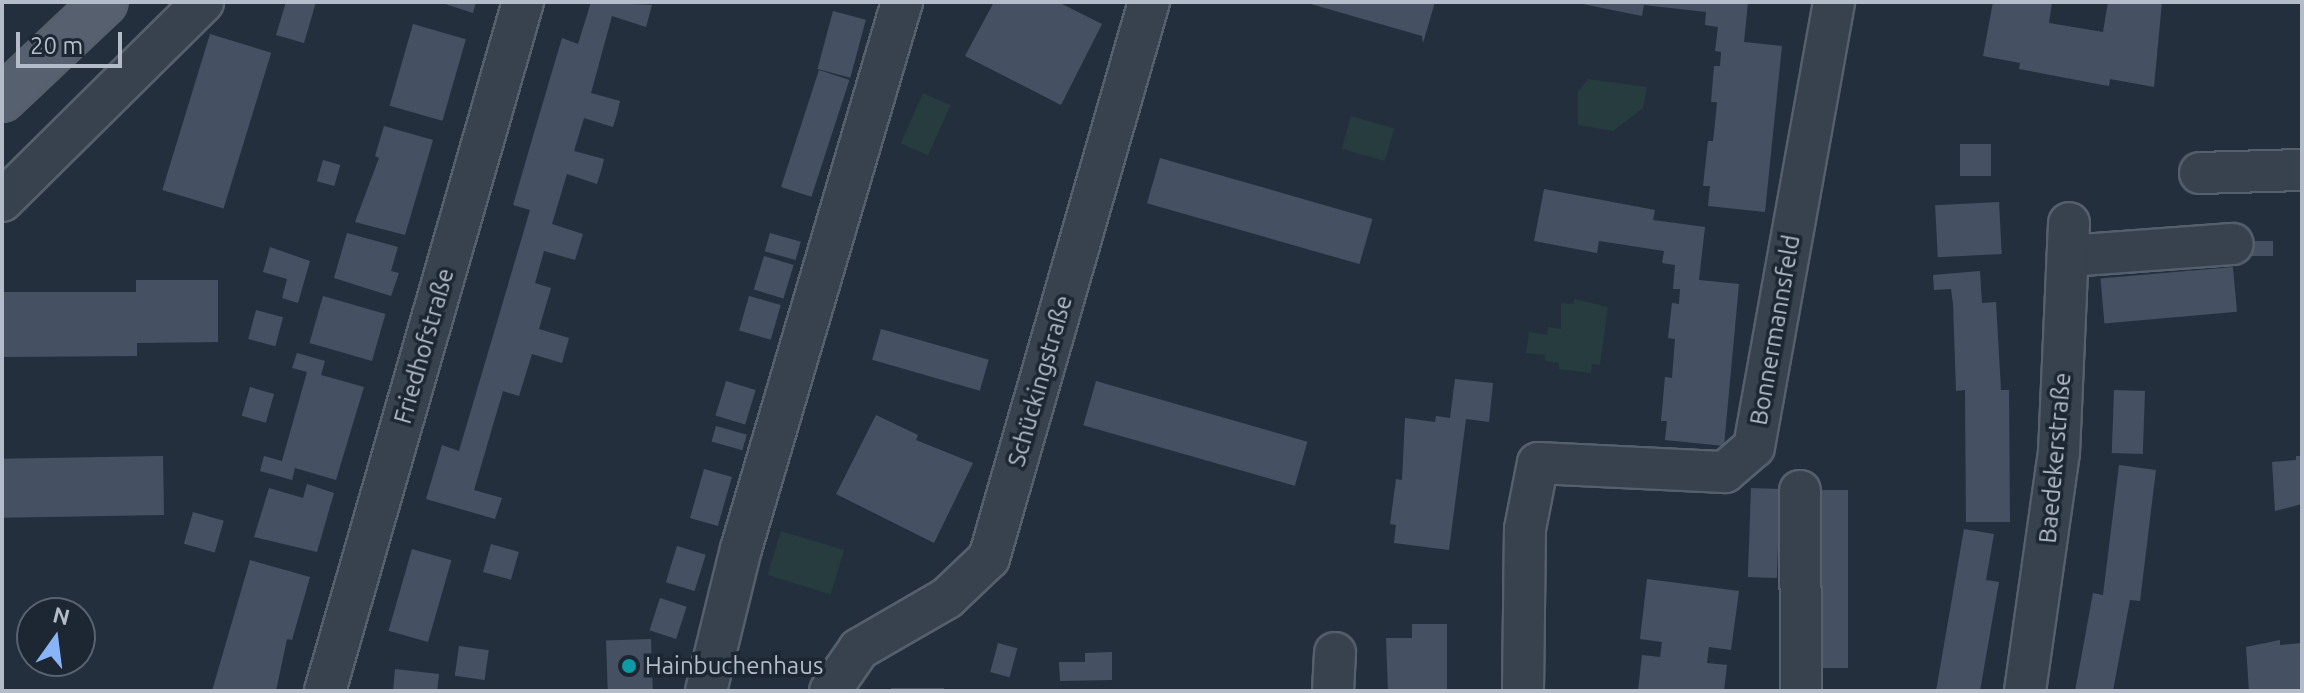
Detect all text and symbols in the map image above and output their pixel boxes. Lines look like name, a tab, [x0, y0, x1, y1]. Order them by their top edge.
scale bar	[20, 16, 126, 66]
text: 20 m	[30, 32, 83, 59]
street label: Bonnermannsfeld	[1744, 233, 1806, 427]
street label: Friedhofstraße	[388, 265, 460, 427]
street label: Schückingstraße	[1002, 292, 1078, 470]
street label: Baedekerstraße	[2033, 371, 2077, 545]
north arrow	[16, 597, 96, 677]
text: N	[50, 601, 72, 629]
place label: Hainbuchenhaus	[645, 652, 823, 680]
marker: Hainbuchenhaus	[620, 657, 638, 675]

